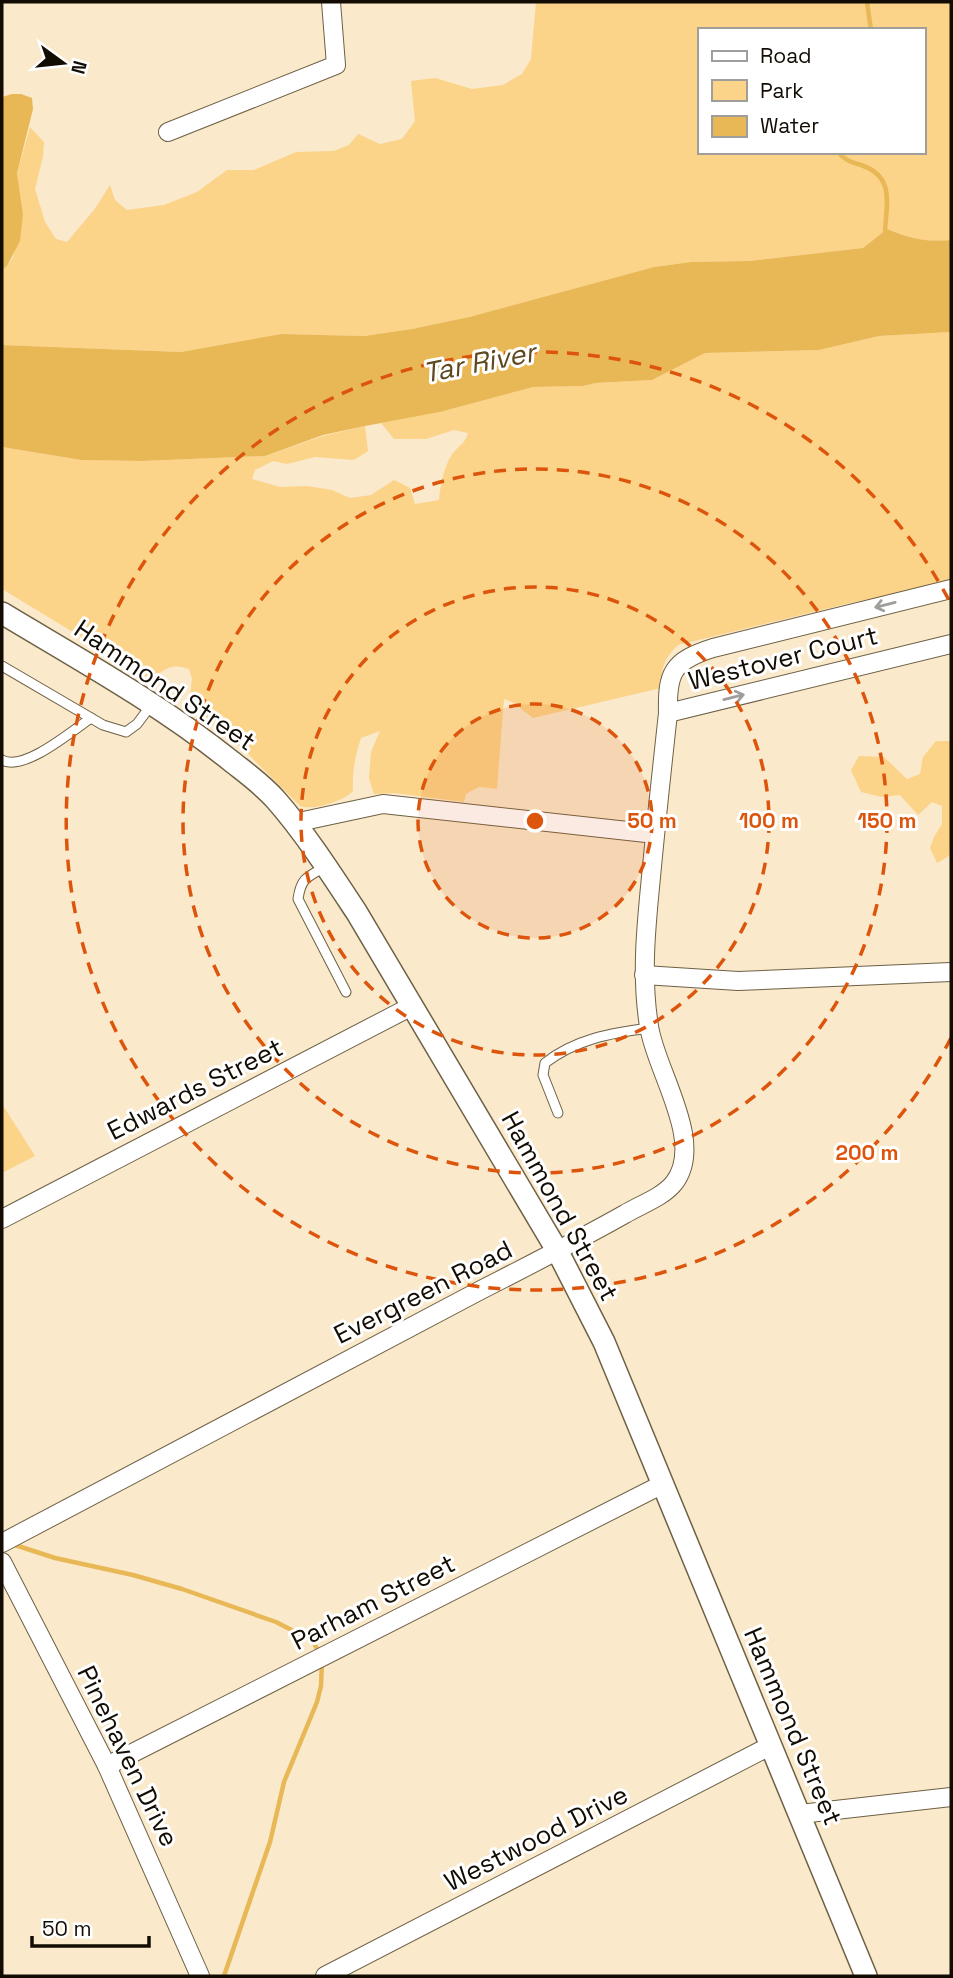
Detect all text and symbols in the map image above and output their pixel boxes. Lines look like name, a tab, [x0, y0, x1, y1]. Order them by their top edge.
north arrow	[28, 28, 98, 98]
legend	[698, 28, 925, 154]
text: Road	[760, 42, 812, 69]
text: N	[65, 58, 93, 77]
text: Park	[760, 77, 804, 104]
text: Water	[760, 112, 819, 139]
water label: Tar River	[420, 333, 542, 391]
one-way arrow	[874, 599, 897, 612]
street label: Hammond Street	[68, 612, 262, 758]
street label: Westover Court	[685, 618, 881, 698]
one-way arrow	[722, 690, 745, 703]
text: 50 m	[627, 807, 677, 834]
text: 100 m	[739, 807, 799, 834]
text: 150 m	[858, 807, 916, 834]
centre of rings	[523, 809, 547, 833]
street label: Edwards Street	[101, 1030, 289, 1148]
street label: Hammond Street	[494, 1105, 626, 1307]
text: 200 m	[836, 1139, 898, 1166]
street label: Evergreen Road	[328, 1232, 518, 1352]
street label: Parham Street	[285, 1546, 461, 1658]
street label: Hammond Street	[736, 1622, 850, 1830]
street label: Pinehaven Drive	[69, 1660, 187, 1852]
street label: Westwood Drive	[438, 1777, 634, 1899]
scale bar	[32, 1904, 149, 1948]
text: 50 m	[42, 1915, 92, 1942]

